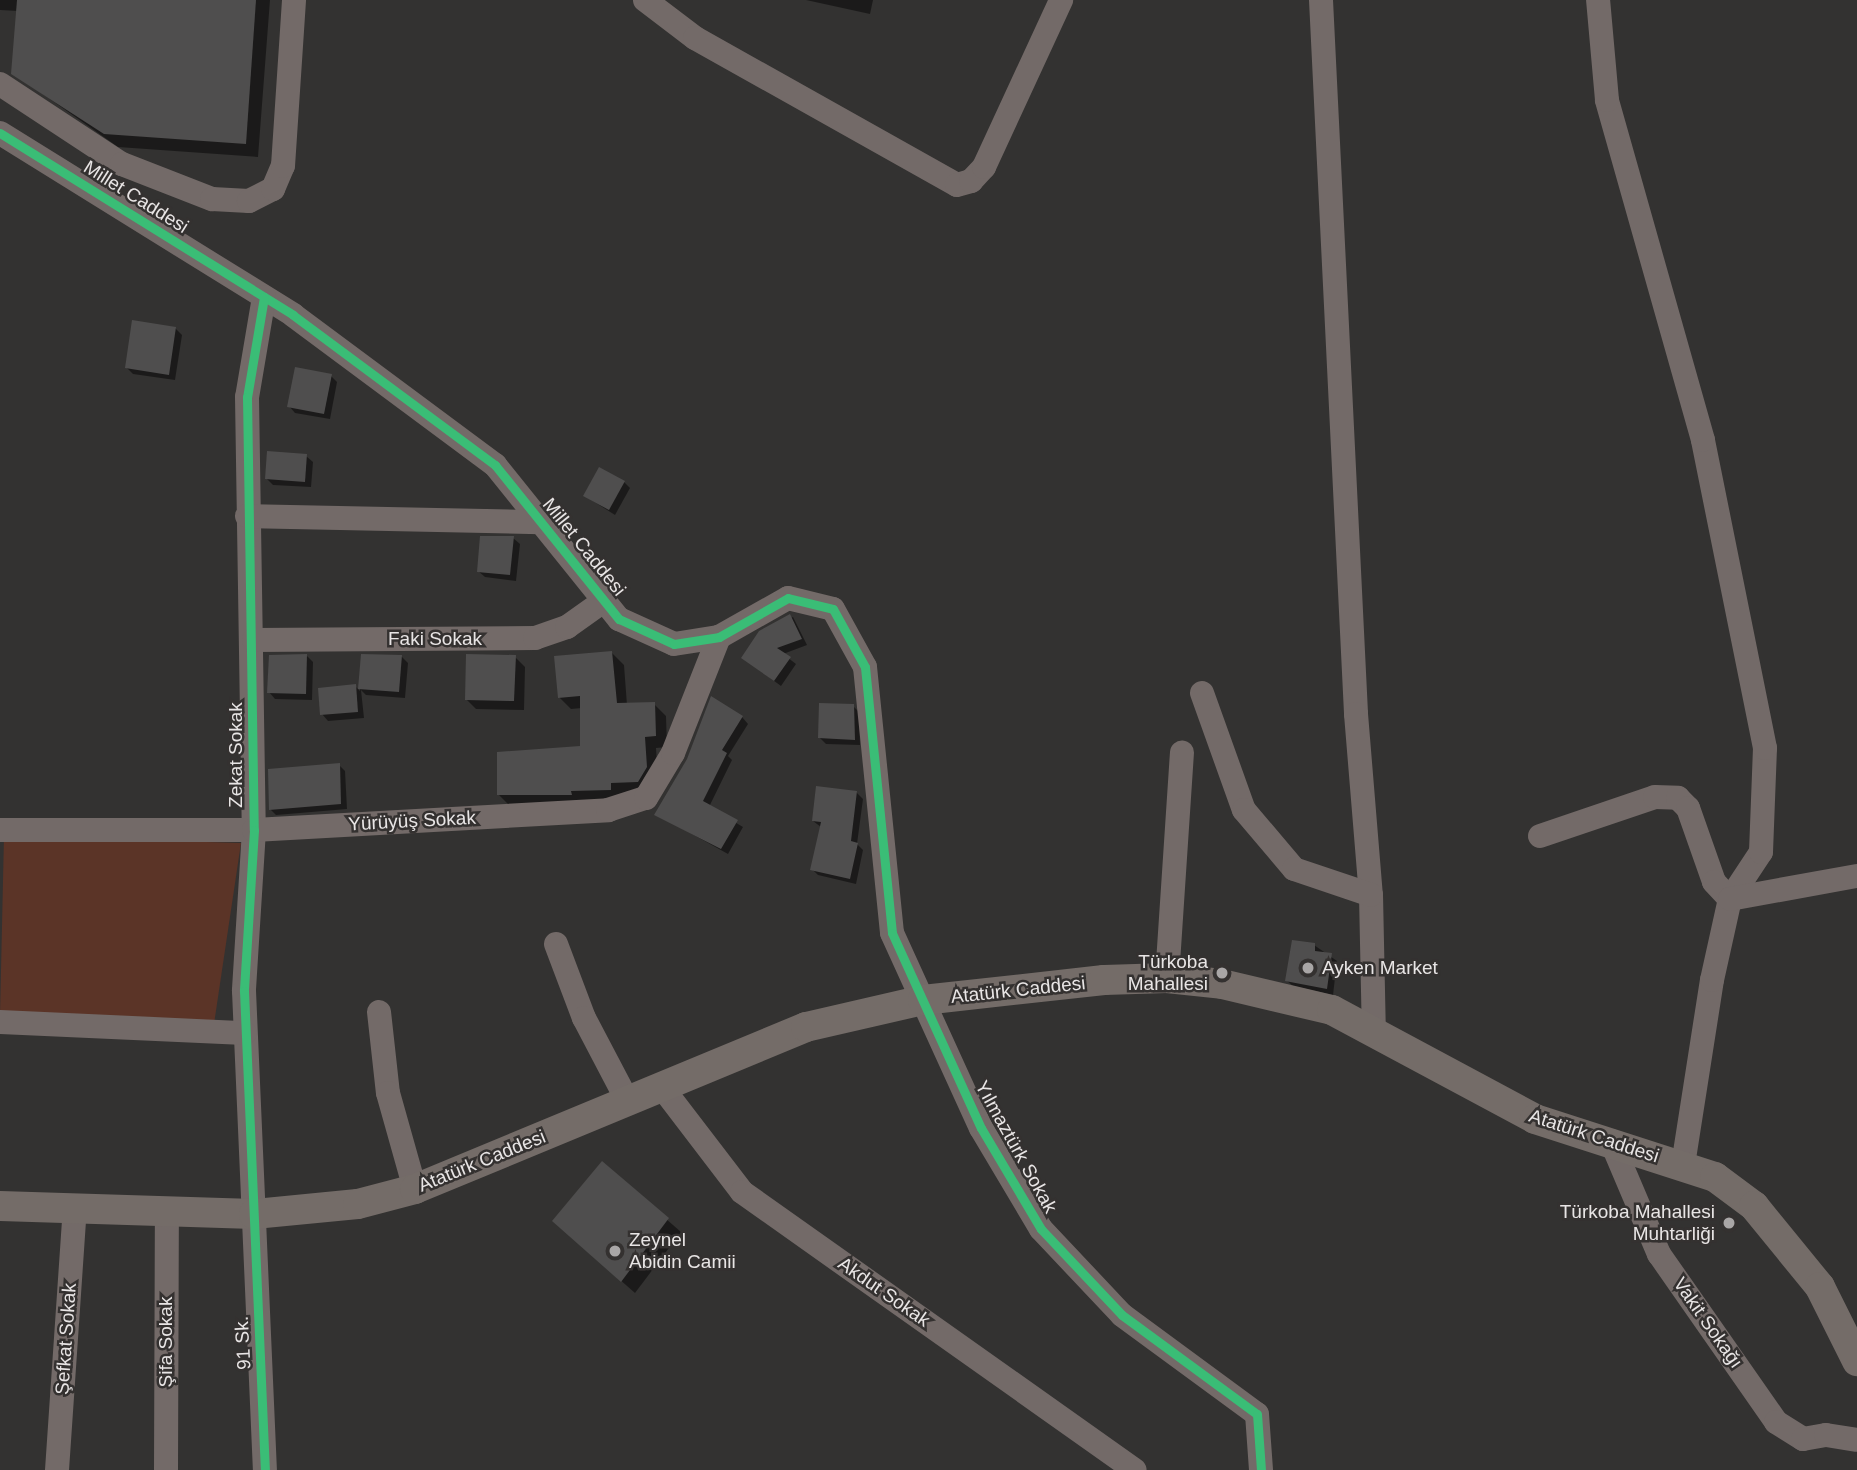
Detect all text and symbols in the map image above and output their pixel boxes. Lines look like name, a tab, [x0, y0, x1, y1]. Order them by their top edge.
street label: Millet Caddesi	[79, 156, 193, 238]
street label: Millet Caddesi	[538, 493, 630, 601]
street label: Faki Sokak	[388, 628, 482, 650]
street label: Zekat Sokak	[225, 702, 247, 808]
street label: Yürüyüş Sokak	[348, 806, 476, 836]
place label: Türkoba Mahallesi	[1128, 951, 1208, 995]
place label: Ayken Market	[1322, 957, 1438, 979]
marker: Ayken Market	[1300, 960, 1316, 976]
marker: Türkoba Mahallesi	[1214, 965, 1230, 981]
street label: Atatürk Caddesi	[950, 972, 1086, 1008]
street label: Yılmaztürk Sokak	[970, 1077, 1062, 1217]
street label: Atatürk Caddesi	[1526, 1104, 1662, 1168]
street label: Atatürk Caddesi	[415, 1125, 549, 1197]
place label: Türkoba Mahallesi Muhtarliği	[1560, 1201, 1715, 1245]
marker: Türkoba Mahallesi Muhtarliği	[1721, 1215, 1737, 1231]
place label: Zeynel Abidin Camii	[629, 1229, 736, 1273]
marker: Zeynel Abidin Camii	[607, 1243, 623, 1259]
street label: Akdut Sokak	[834, 1252, 934, 1332]
street label: Vakit Sokağı	[1668, 1273, 1748, 1373]
street label: Şefkat Sokak	[51, 1282, 81, 1396]
street label: Şifa Sokak	[155, 1297, 177, 1387]
street label: 91 Sk.	[230, 1316, 256, 1370]

